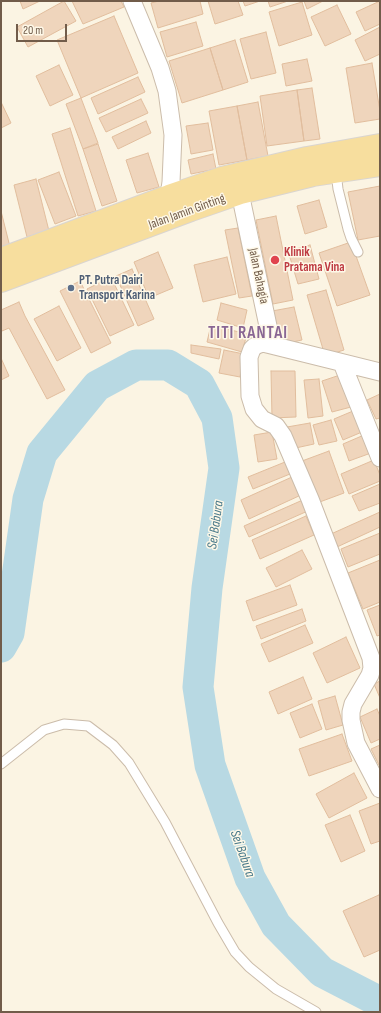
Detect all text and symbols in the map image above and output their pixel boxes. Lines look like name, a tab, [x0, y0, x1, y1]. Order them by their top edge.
scale bar	[18, 16, 69, 42]
text: 20 m	[23, 23, 43, 38]
street label: Jalan Jamin Ginting	[147, 191, 227, 233]
place label: Klinik Pratama Vina	[284, 245, 345, 276]
street label: Jalan Bahagia	[244, 247, 272, 305]
marker: Klinik Pratama Vina	[269, 254, 281, 266]
place label: PT. Putra Dairi Transport Karina	[79, 273, 155, 304]
marker: PT. Putra Dairi Transport Karina	[66, 283, 76, 293]
district label: TITI RANTAI	[208, 324, 288, 344]
water label: Sei Babura	[204, 500, 228, 550]
water label: Sei Babura	[226, 828, 258, 880]

